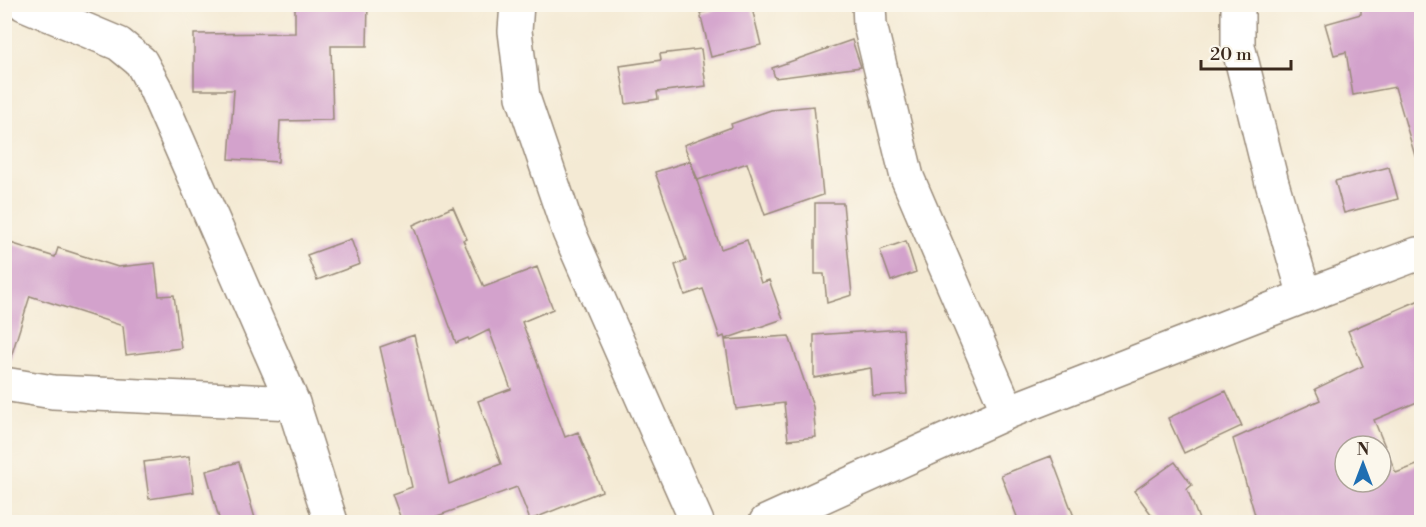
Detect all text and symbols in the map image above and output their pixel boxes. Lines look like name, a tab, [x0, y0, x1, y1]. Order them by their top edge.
scale bar	[1201, 33, 1291, 71]
text: 20 m	[1210, 43, 1252, 66]
north arrow	[1333, 434, 1393, 494]
text: N	[1357, 440, 1370, 460]

